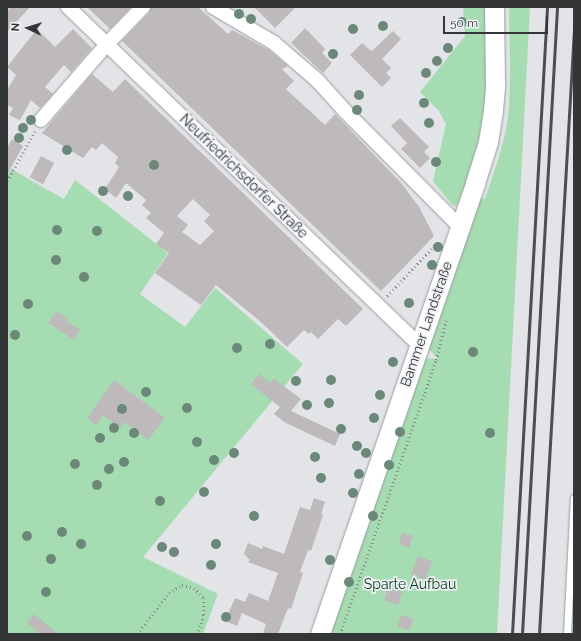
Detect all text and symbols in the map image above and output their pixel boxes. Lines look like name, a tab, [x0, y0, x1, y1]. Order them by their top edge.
north arrow	[8, 8, 48, 48]
scale bar	[445, 8, 550, 34]
text: 50 m	[450, 16, 478, 30]
text: N	[9, 22, 22, 32]
street label: Neufriedrichsdorfer Straße	[176, 110, 312, 242]
street label: Bammer Landstraße	[397, 259, 455, 389]
park label: Sparte Aufbau	[364, 576, 456, 592]

